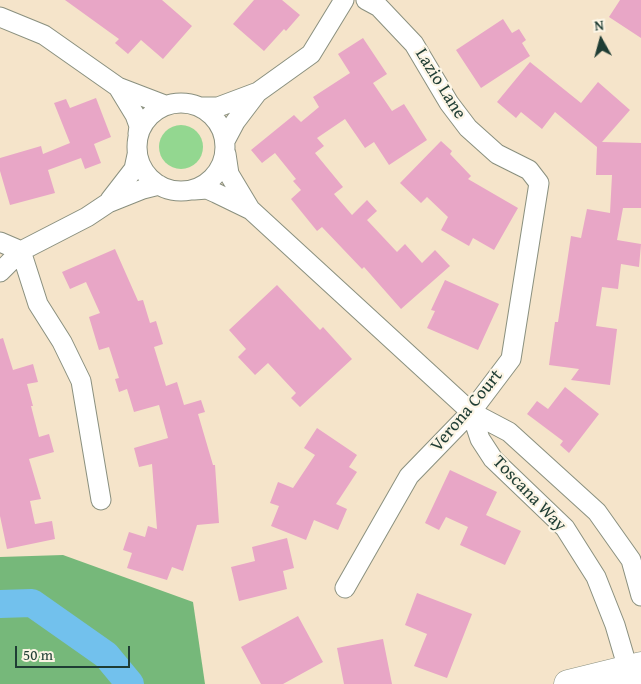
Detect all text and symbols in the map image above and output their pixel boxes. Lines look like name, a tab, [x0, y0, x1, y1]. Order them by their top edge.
north arrow	[576, 15, 626, 65]
text: N	[593, 15, 605, 36]
street label: Lazio Lane	[410, 45, 470, 123]
street label: Verona Court	[426, 366, 508, 456]
street label: Toscana Way	[488, 452, 570, 536]
scale bar	[18, 636, 132, 668]
text: 50 m	[23, 644, 53, 665]

